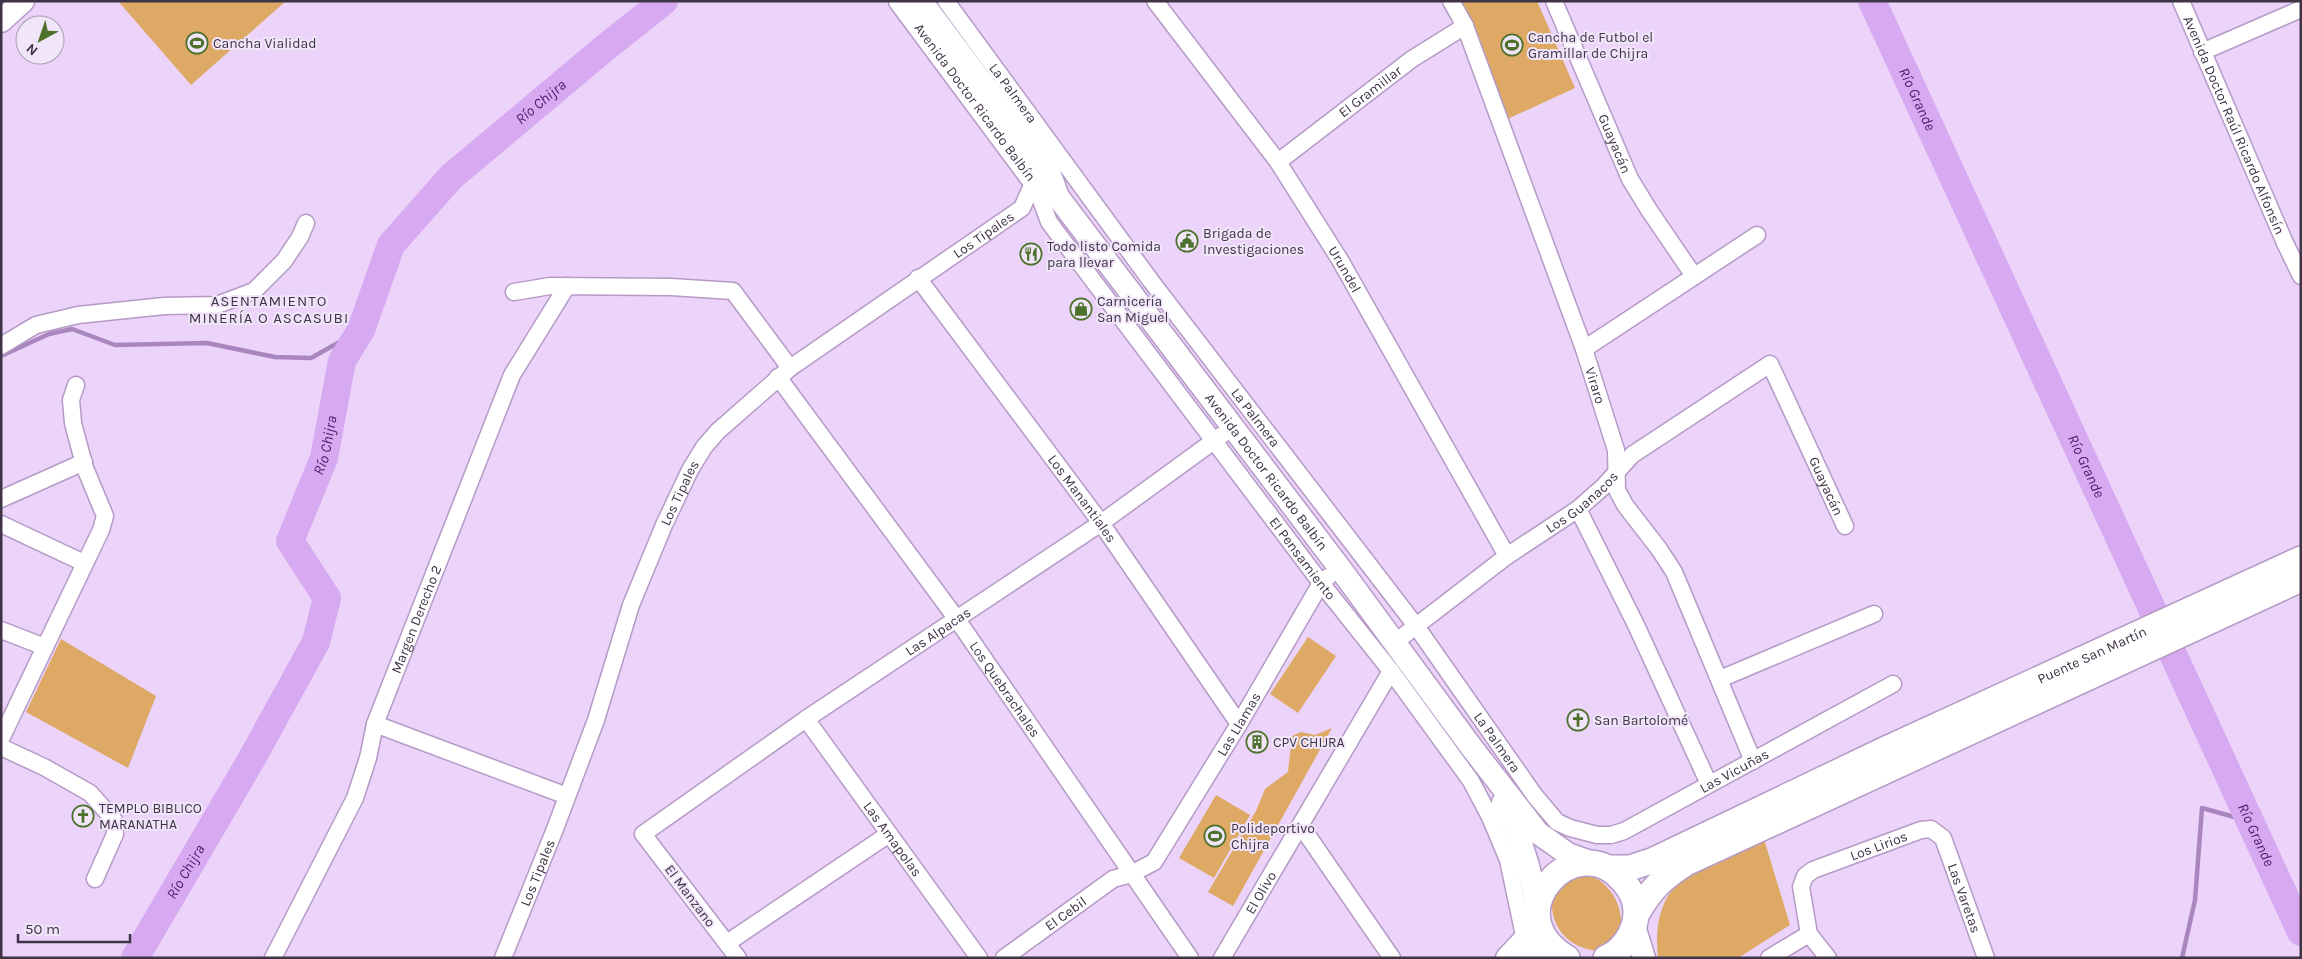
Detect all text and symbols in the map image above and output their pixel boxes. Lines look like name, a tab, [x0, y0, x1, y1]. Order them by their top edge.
street label: Avenida Doctor Raúl Ricardo Alfonsín	[2180, 13, 2289, 237]
north arrow	[15, 15, 65, 65]
street label: Avenida Doctor Ricardo Balbín	[911, 20, 1040, 184]
place label: Cancha de Futbol el Gramillar de Chijra	[1528, 29, 1653, 62]
sports icon: Cancha Vialidad	[185, 31, 209, 55]
sports icon: Cancha de Futbol el Gramillar de Chijra	[1500, 33, 1524, 57]
place label: Cancha Vialidad	[213, 35, 317, 52]
text: N	[23, 40, 41, 59]
street label: La Palmera	[986, 60, 1041, 126]
street label: El Gramillar	[1335, 61, 1406, 121]
water label: Río Grande	[1895, 65, 1940, 134]
water label: Río Chijra	[512, 76, 570, 128]
street label: Guayacán	[1595, 111, 1635, 176]
street label: Los Tipales	[950, 208, 1017, 262]
place label: Brigada de Investigaciones	[1203, 225, 1304, 258]
public building icon: Brigada de Investigaciones	[1175, 229, 1199, 253]
place label: Todo listo Comida para llevar	[1047, 238, 1161, 271]
restaurant icon: Todo listo Comida para llevar	[1019, 242, 1043, 266]
street label: Urundel	[1325, 243, 1365, 295]
district label: ASENTAMIENTO MINERÍA O ASCASUBI	[189, 292, 349, 327]
place label: Carnicería San Miguel	[1097, 293, 1168, 326]
shop icon: Carnicería San Miguel	[1069, 297, 1093, 321]
street label: Viraro	[1582, 365, 1609, 406]
street label: La Palmera	[1228, 384, 1284, 450]
street label: Avenida Doctor Ricardo Balbín	[1201, 390, 1332, 554]
water label: Río Chijra	[309, 414, 341, 478]
water label: Río Grande	[2064, 432, 2109, 500]
street label: Los Manantiales	[1044, 451, 1120, 546]
street label: Guayacán	[1806, 454, 1847, 518]
street label: Los Tipales	[657, 457, 703, 528]
street label: Los Guanacos	[1542, 468, 1622, 537]
street label: El Pensamiento	[1266, 514, 1340, 603]
street label: Margen Derecho 2	[387, 563, 445, 676]
street label: Las Alpacas	[902, 604, 974, 659]
street label: Puente San Martín	[2035, 622, 2149, 687]
street label: Los Quebrachales	[966, 638, 1044, 740]
street label: Las Llamas	[1213, 689, 1264, 759]
church icon: San Bartolomé	[1566, 708, 1590, 732]
street label: La Palmera	[1470, 709, 1524, 776]
place label: San Bartolomé	[1594, 712, 1688, 729]
building icon: CPV CHIJRA	[1245, 730, 1269, 754]
place label: CPV CHIJRA	[1273, 734, 1345, 751]
street label: Las Vicuñas	[1697, 745, 1772, 797]
street label: Las Amapolas	[860, 798, 926, 880]
place label: TEMPLO BIBLICO MARANATHA	[99, 800, 202, 833]
water label: Río Grande	[2234, 800, 2278, 869]
church icon: TEMPLO BIBLICO MARANATHA	[71, 804, 95, 828]
place label: Polideportivo Chijra	[1231, 820, 1315, 853]
sports icon: Polideportivo Chijra	[1203, 824, 1227, 848]
street label: Los Lirios	[1848, 827, 1910, 864]
street label: Los Tipales	[516, 837, 558, 909]
water label: Río Chijra	[163, 841, 209, 902]
street label: Las Varetas	[1944, 861, 1985, 935]
street label: El Manzano	[661, 862, 719, 930]
street label: El Olivo	[1241, 868, 1280, 917]
street label: El Cebil	[1041, 893, 1090, 934]
scale bar	[18, 912, 130, 944]
text: 50 m	[25, 920, 60, 938]

